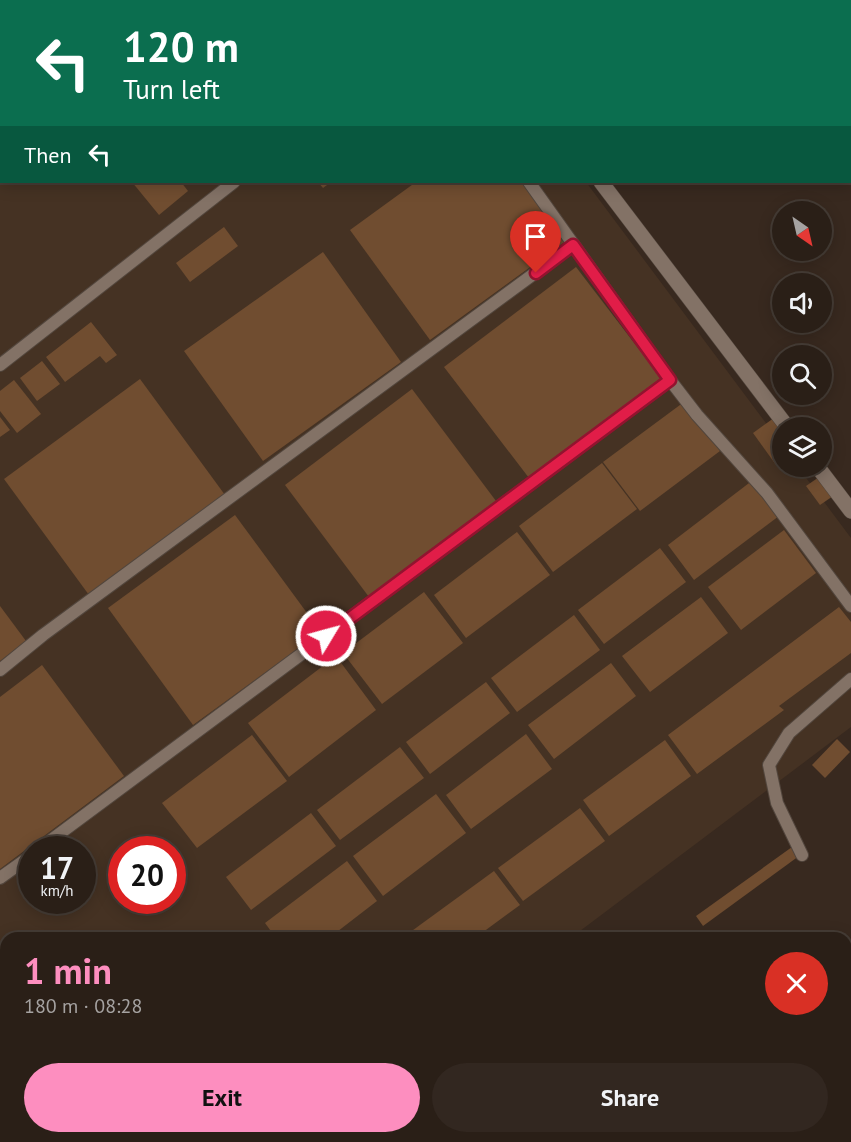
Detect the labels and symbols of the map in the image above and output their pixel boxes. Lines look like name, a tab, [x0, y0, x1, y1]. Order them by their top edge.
north arrow	[772, 201, 832, 261]
pin	[510, 211, 561, 273]
position arrow	[294, 604, 358, 668]
speed limit sign: 20	[108, 836, 186, 914]

